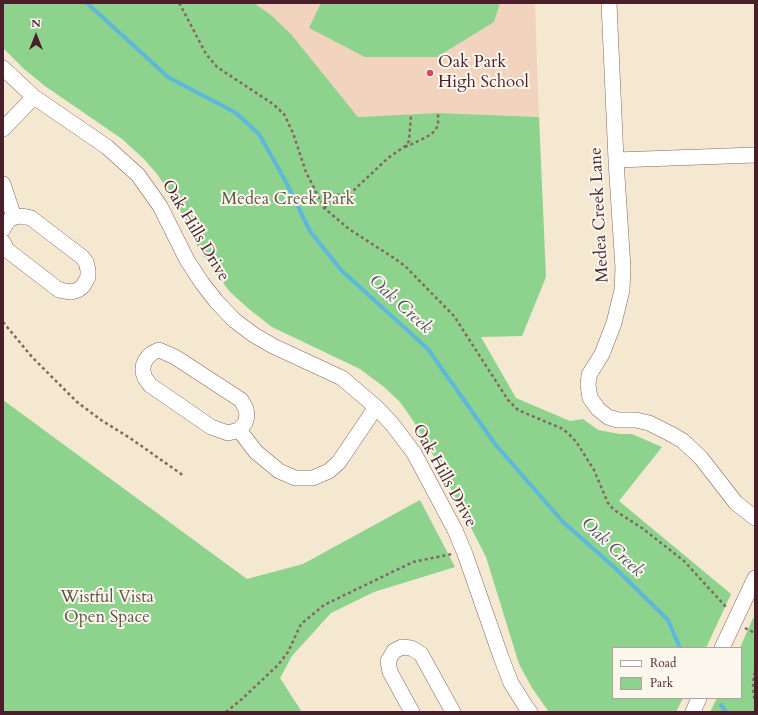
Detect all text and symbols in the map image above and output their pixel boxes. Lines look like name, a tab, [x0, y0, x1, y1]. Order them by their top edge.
north arrow	[16, 16, 56, 56]
text: N	[31, 16, 41, 31]
place label: Oak Park High School	[438, 53, 529, 93]
marker: Oak Park High School	[425, 68, 435, 78]
street label: Medea Creek Lane	[586, 147, 614, 283]
street label: Oak Hills Drive	[157, 177, 233, 285]
park label: Medea Creek Park	[221, 190, 355, 210]
water label: Oak Creek	[364, 271, 436, 339]
street label: Oak Hills Drive	[407, 421, 481, 531]
water label: Oak Creek	[576, 513, 648, 583]
park label: Wistful Vista Open Space	[60, 588, 154, 628]
legend	[612, 647, 742, 699]
text: Road	[650, 655, 676, 671]
text: Park	[650, 675, 673, 691]

